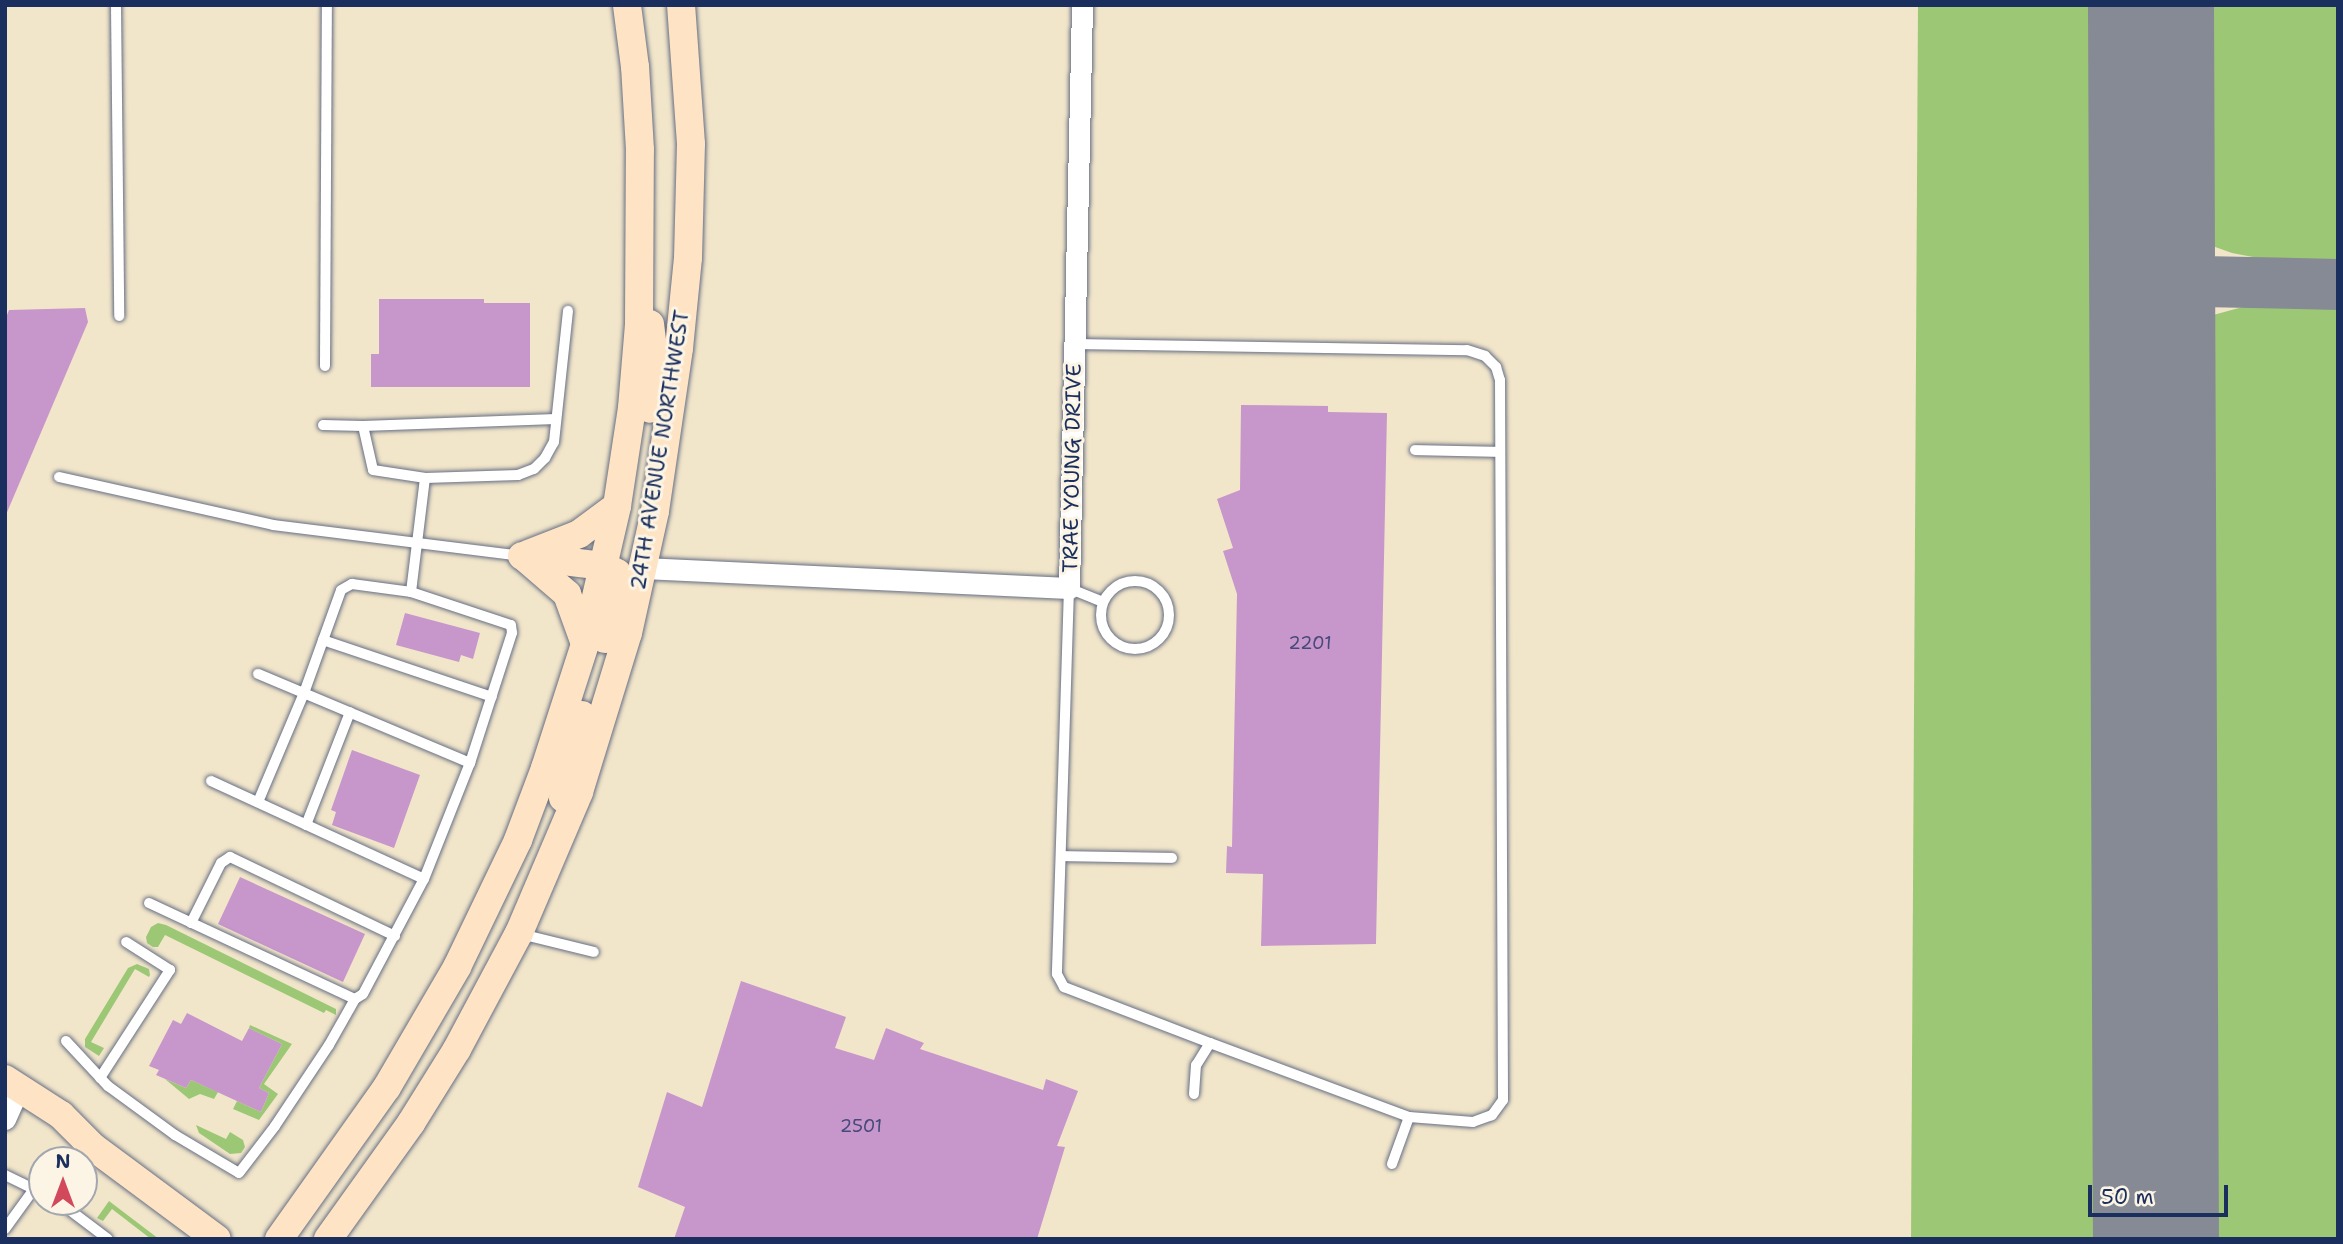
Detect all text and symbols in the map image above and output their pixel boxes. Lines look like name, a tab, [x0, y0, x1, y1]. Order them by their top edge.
street label: 24TH AVENUE NORTHWEST	[625, 308, 695, 592]
street label: TRAE YOUNG DRIVE	[1058, 363, 1086, 573]
house number: 2201	[1288, 632, 1332, 654]
house number: 2501	[840, 1115, 882, 1137]
north arrow	[28, 1146, 98, 1216]
text: N	[55, 1149, 71, 1174]
scale bar	[2091, 1170, 2231, 1214]
text: 50 m	[2101, 1183, 2154, 1211]

